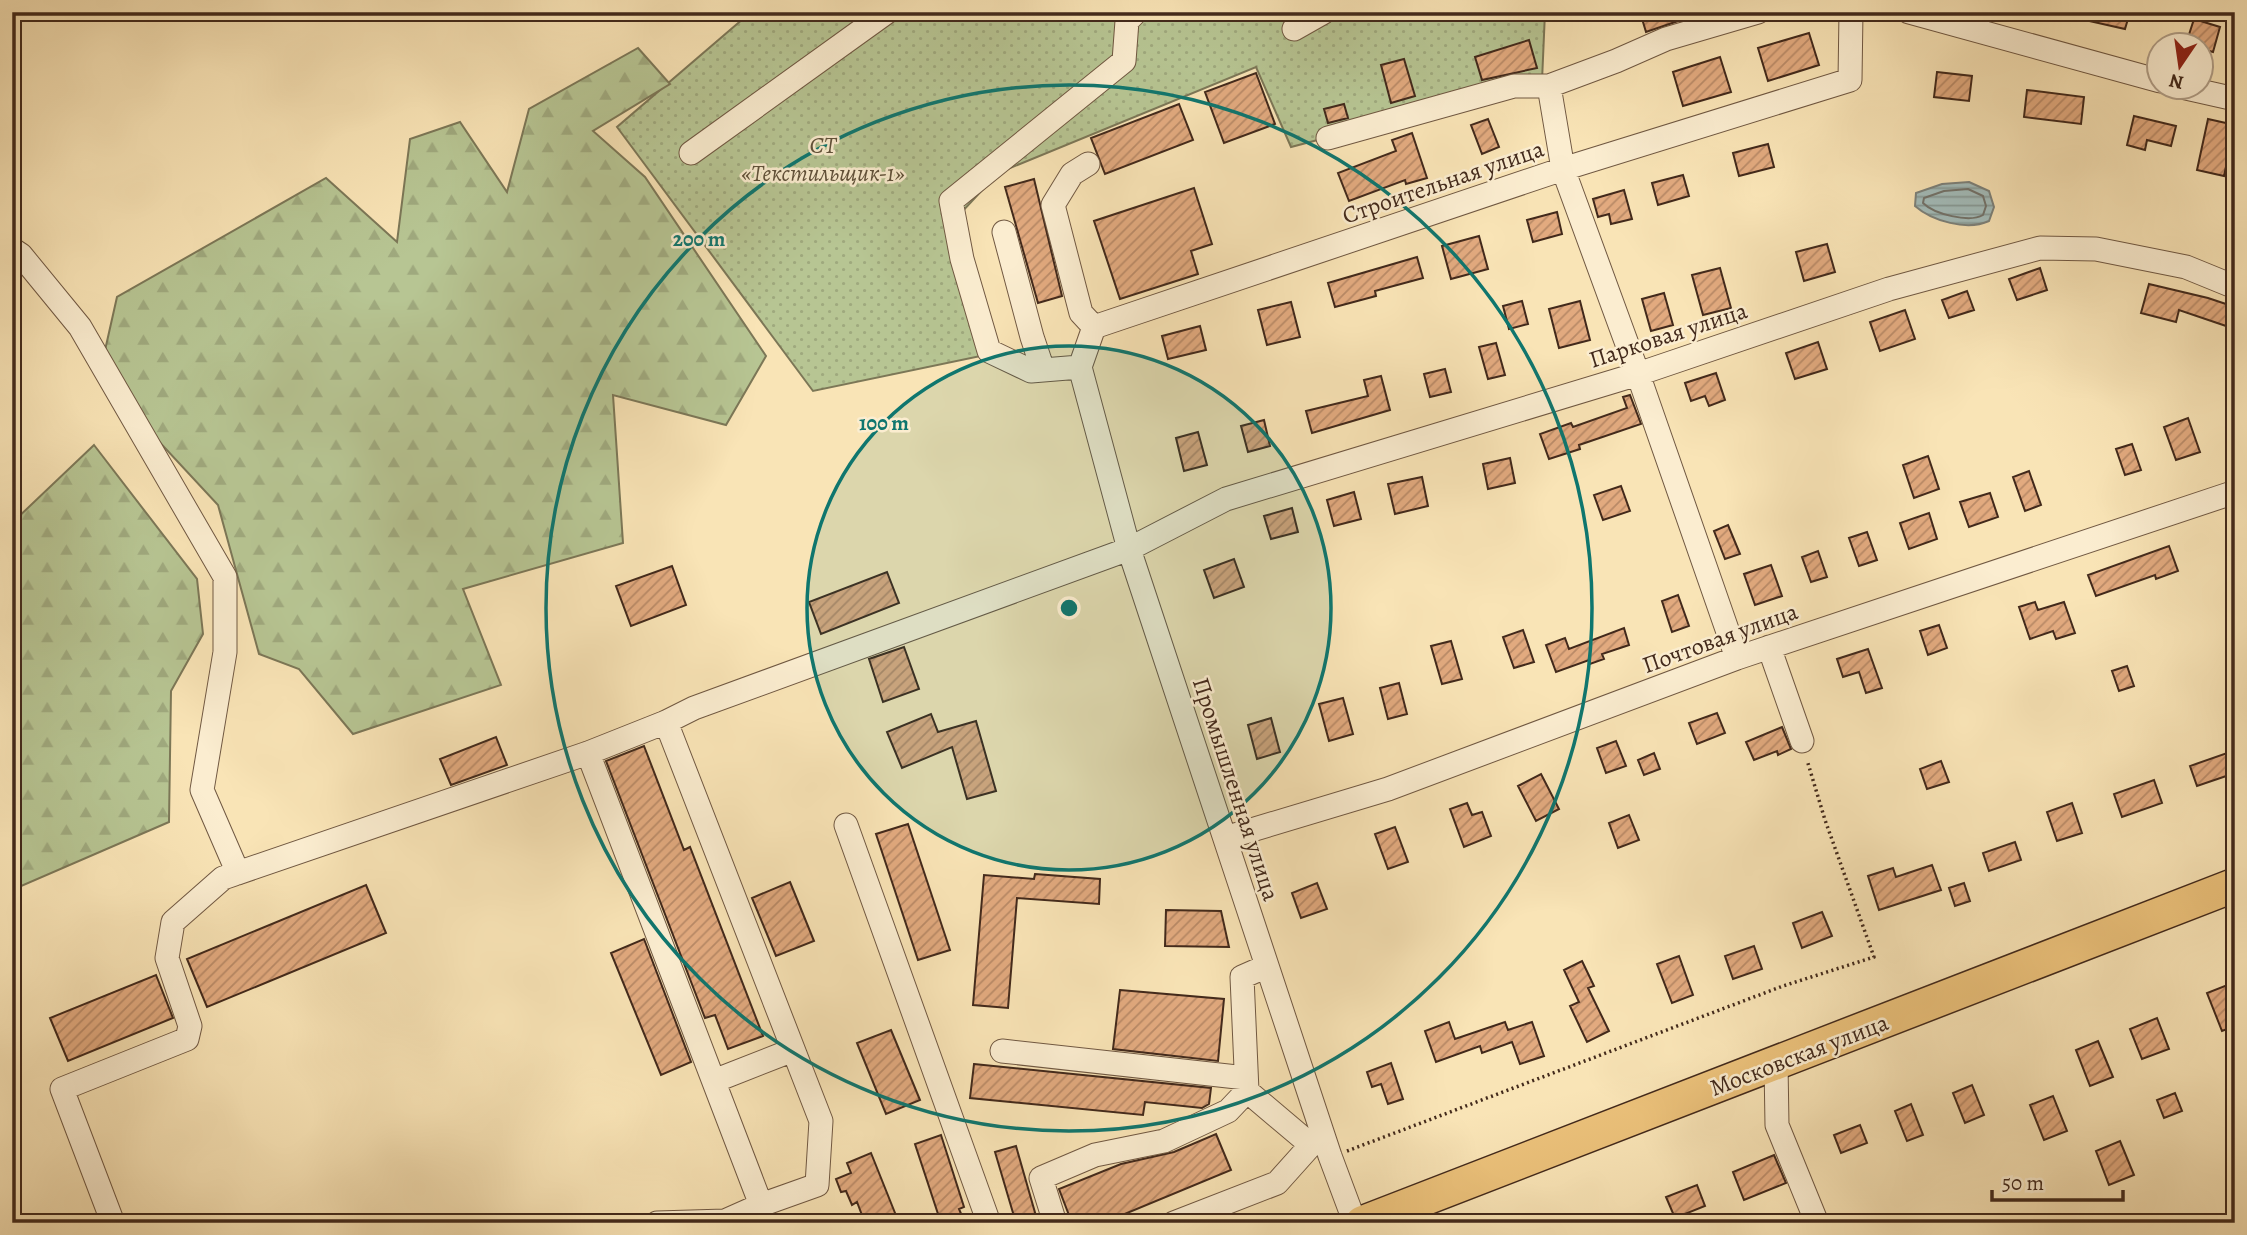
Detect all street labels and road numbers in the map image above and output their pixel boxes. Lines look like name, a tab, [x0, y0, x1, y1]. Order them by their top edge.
street label: Строительная улица	[1338, 132, 1548, 232]
street label: Парковая улица	[1585, 294, 1751, 376]
street label: Почтовая улица	[1638, 595, 1802, 681]
street label: Промышленная улица	[1185, 673, 1287, 905]
street label: Московская улица	[1705, 1006, 1893, 1104]

